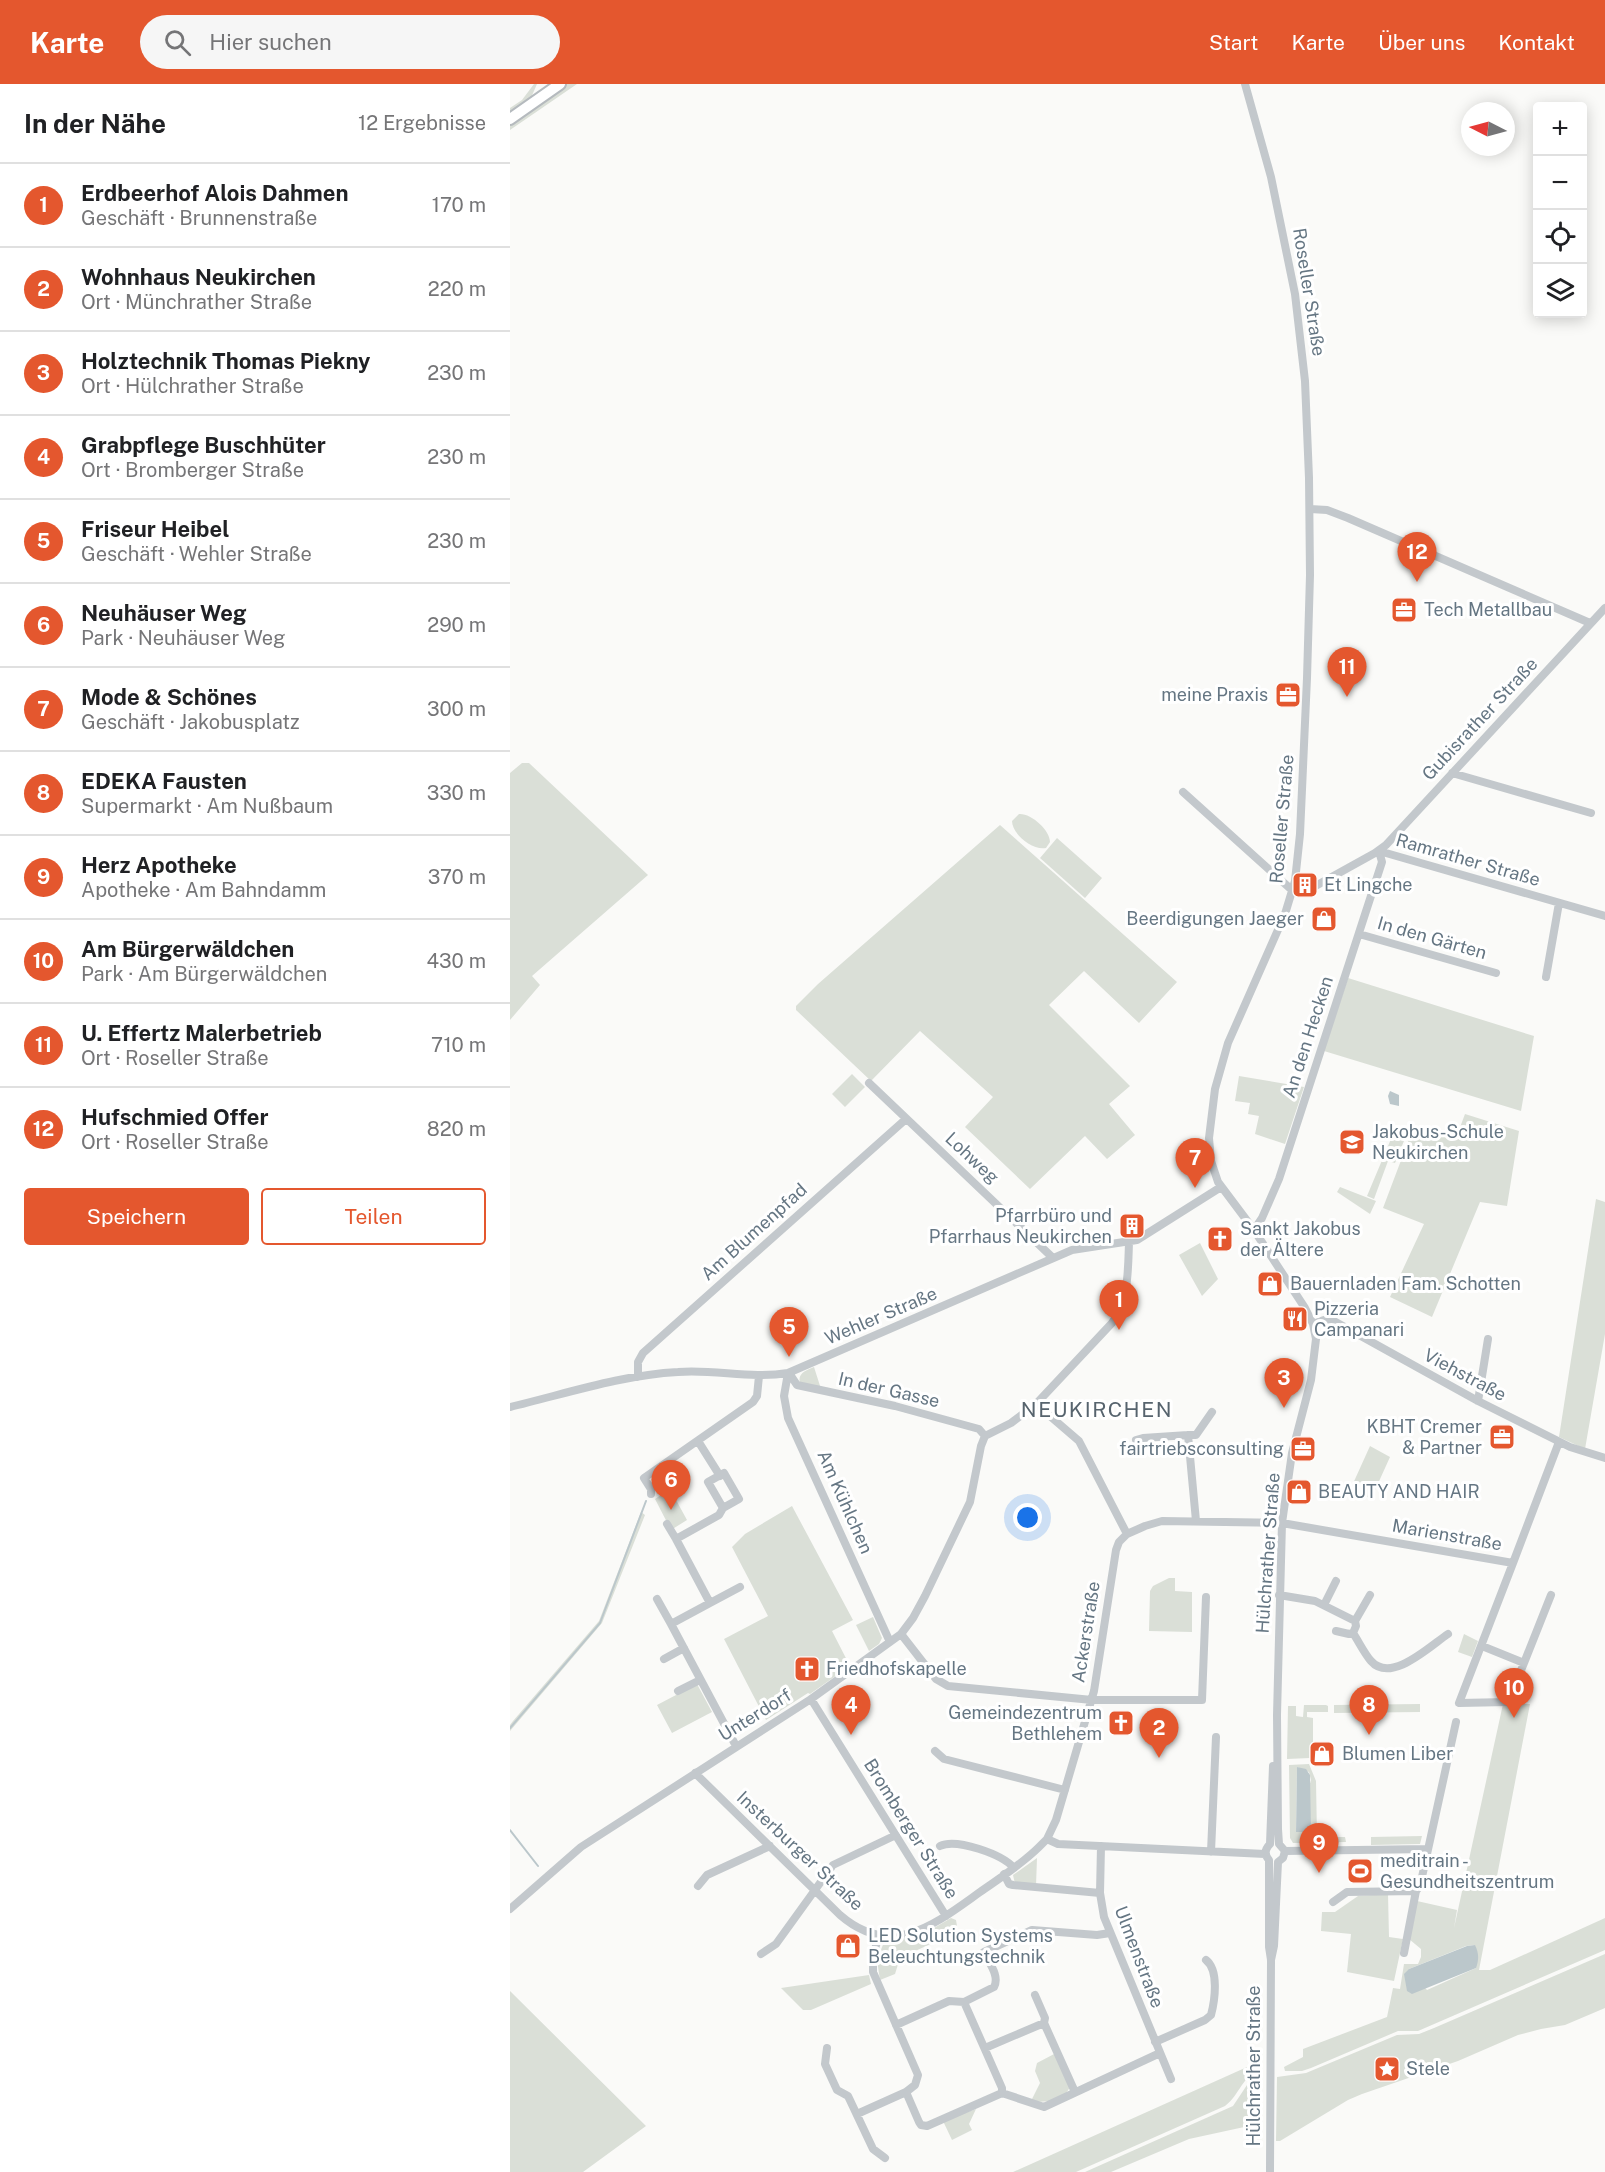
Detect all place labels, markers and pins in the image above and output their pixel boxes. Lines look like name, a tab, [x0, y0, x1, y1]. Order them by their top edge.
pin: 12	[1398, 532, 1436, 582]
office icon: Tech Metallbau	[1389, 595, 1419, 625]
place label: Tech Metallbau	[1424, 599, 1552, 620]
pin: 11	[1328, 648, 1366, 697]
office icon: meine Praxis	[1273, 680, 1303, 710]
place label: meine Praxis	[1161, 684, 1268, 705]
building icon: Et Lingche	[1290, 870, 1320, 900]
place label: Et Lingche	[1324, 874, 1413, 895]
shop icon: Beerdigungen Jaeger	[1309, 904, 1339, 934]
place label: Beerdigungen Jaeger	[1126, 908, 1304, 929]
place label: Jakobus-Schule Neukirchen	[1372, 1121, 1504, 1163]
school or university icon: Jakobus-Schule Neukirchen	[1337, 1127, 1367, 1157]
pin: 7	[1176, 1138, 1214, 1188]
place label: Pfarrbüro und Pfarrhaus Neukirchen	[929, 1205, 1112, 1247]
building icon: Pfarrbüro und Pfarrhaus Neukirchen	[1117, 1211, 1147, 1241]
place label: Sankt Jakobus der Ältere	[1240, 1218, 1361, 1260]
church icon: Sankt Jakobus der Ältere	[1205, 1224, 1235, 1254]
shop icon: Bauernladen Fam. Schotten	[1255, 1269, 1285, 1299]
place label: Bauernladen Fam. Schotten	[1290, 1273, 1521, 1294]
pin: 1	[1100, 1280, 1138, 1330]
place label: Pizzeria Campanari	[1314, 1298, 1404, 1340]
restaurant icon: Pizzeria Campanari	[1280, 1304, 1310, 1334]
pin: 5	[770, 1308, 808, 1357]
pin: 3	[1264, 1358, 1304, 1408]
place label: KBHT Cremer & Partner	[1366, 1416, 1482, 1458]
office icon: KBHT Cremer & Partner	[1487, 1422, 1517, 1452]
office icon: fairtriebsconsulting	[1288, 1434, 1318, 1464]
place label: fairtriebsconsulting	[1119, 1438, 1284, 1459]
pin: 6	[652, 1460, 690, 1510]
shop icon: BEAUTY AND HAIR	[1284, 1477, 1314, 1507]
place label: BEAUTY AND HAIR	[1318, 1481, 1480, 1502]
church icon: Friedhofskapelle	[792, 1654, 822, 1684]
place label: Friedhofskapelle	[826, 1658, 967, 1679]
pin: 10	[1494, 1668, 1534, 1718]
pin: 4	[832, 1686, 870, 1735]
pin: 8	[1350, 1686, 1388, 1735]
place label: Gemeindezentrum Bethlehem	[948, 1702, 1102, 1744]
church icon: Gemeindezentrum Bethlehem	[1106, 1708, 1136, 1738]
pin: 2	[1140, 1708, 1178, 1758]
shop icon: Blumen Liber	[1307, 1739, 1337, 1769]
place label: Blumen Liber	[1342, 1743, 1453, 1764]
pin: 9	[1300, 1824, 1338, 1873]
place label: meditrain - Gesundheitszentrum	[1380, 1850, 1554, 1892]
sports icon: meditrain - Gesundheitszentrum	[1345, 1856, 1375, 1886]
place label: LED Solution Systems Beleuchtungstechnik	[868, 1925, 1053, 1967]
shop icon: LED Solution Systems Beleuchtungstechnik	[833, 1931, 863, 1961]
place icon: Stele	[1372, 2054, 1402, 2084]
place label: Stele	[1406, 2058, 1450, 2079]

